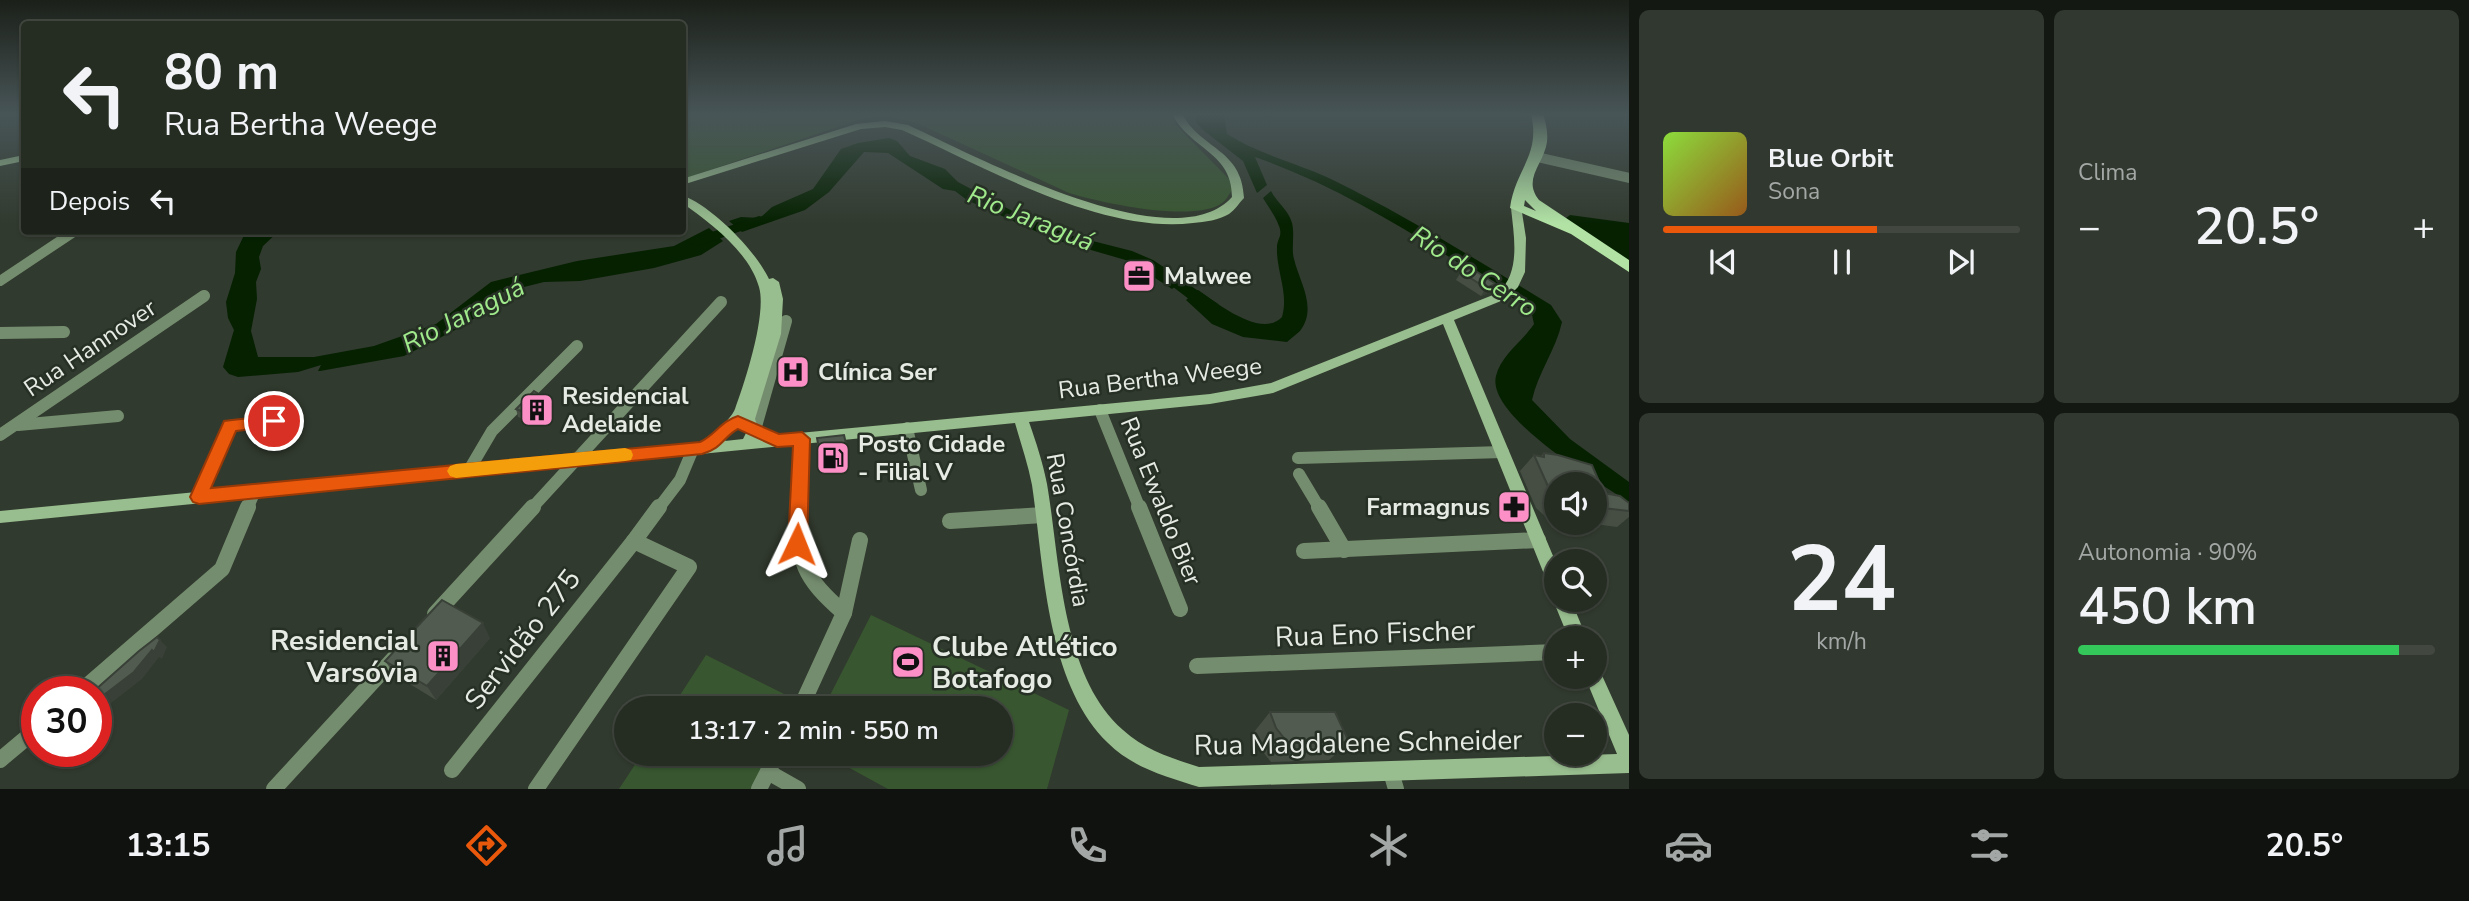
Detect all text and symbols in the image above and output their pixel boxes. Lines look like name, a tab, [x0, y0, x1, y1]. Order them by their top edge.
text: 80 m	[164, 39, 279, 106]
icon: left	[49, 49, 140, 140]
text: Rua Bertha Weege	[164, 103, 437, 146]
text: Blue Orbit	[1768, 141, 1893, 176]
text: Clima	[2078, 157, 2138, 188]
text: Sona	[1768, 176, 1820, 207]
water label: Rio Jaraguá	[962, 177, 1099, 260]
icon: left	[144, 182, 182, 220]
text: Depois	[49, 184, 130, 219]
text: 20.5°	[2194, 191, 2319, 262]
text: −	[2078, 202, 2101, 253]
text: +	[2412, 202, 2435, 253]
water label: Rio do Cerro	[1404, 217, 1544, 325]
icon: previous	[1704, 243, 1742, 281]
icon: pause	[1823, 243, 1861, 281]
icon: next	[1942, 243, 1980, 281]
office icon: Malwee	[1120, 257, 1158, 295]
place label: Malwee	[1164, 260, 1252, 292]
water label: Rio Jaraguá	[396, 269, 531, 361]
street label: Rua Hannover	[17, 292, 163, 404]
street label: Rua Bertha Weege	[1056, 350, 1264, 406]
hospital icon: Clínica Ser	[774, 353, 812, 391]
place label: Clínica Ser	[818, 356, 937, 388]
place label: Residencial Adelaide	[562, 380, 689, 440]
pin	[244, 391, 304, 451]
building icon: Residencial Adelaide	[518, 391, 556, 429]
icon: arrive	[255, 402, 293, 440]
street label: Rua Ewaldo Bier	[1113, 412, 1209, 590]
place label: Posto Cidade - Filial V	[858, 428, 1005, 488]
fuel station icon: Posto Cidade - Filial V	[814, 439, 852, 477]
street label: Rua Concórdia	[1039, 451, 1097, 609]
map controls	[1544, 472, 1607, 766]
button: sound	[1544, 472, 1607, 535]
pharmacy icon: Farmagnus	[1495, 488, 1533, 526]
place label: Farmagnus	[1366, 491, 1490, 523]
position arrow	[760, 507, 834, 581]
text: 24	[1787, 518, 1896, 642]
text: Autonomia · 90%	[2078, 537, 2258, 568]
button: search	[1544, 549, 1607, 612]
street label: Servidão 275	[456, 562, 590, 718]
text: 450 km	[2078, 571, 2257, 642]
street label: Rua Eno Fischer	[1274, 612, 1476, 656]
place label: Residencial Varsóvia	[270, 622, 418, 692]
button: +	[1544, 626, 1607, 689]
text: km/h	[1816, 626, 1867, 657]
place label: Clube Atlético Botafogo	[932, 628, 1118, 698]
building icon: Residencial Varsóvia	[424, 637, 462, 675]
sports icon: Clube Atlético Botafogo	[889, 643, 927, 681]
speed limit sign: 30	[21, 676, 112, 767]
button: −	[1544, 703, 1607, 766]
text: 13:17 · 2 min · 550 m	[688, 713, 939, 748]
street label: Rua Magdalene Schneider	[1193, 721, 1523, 765]
icon: directions	[462, 821, 511, 870]
icon: music	[763, 821, 812, 870]
icon: phone	[1063, 821, 1112, 870]
icon: climate	[1364, 821, 1413, 870]
icon: car	[1664, 821, 1713, 870]
icon: filters	[1965, 821, 2014, 870]
text: 13:15	[126, 824, 211, 867]
text: 20.5°	[2265, 824, 2343, 867]

